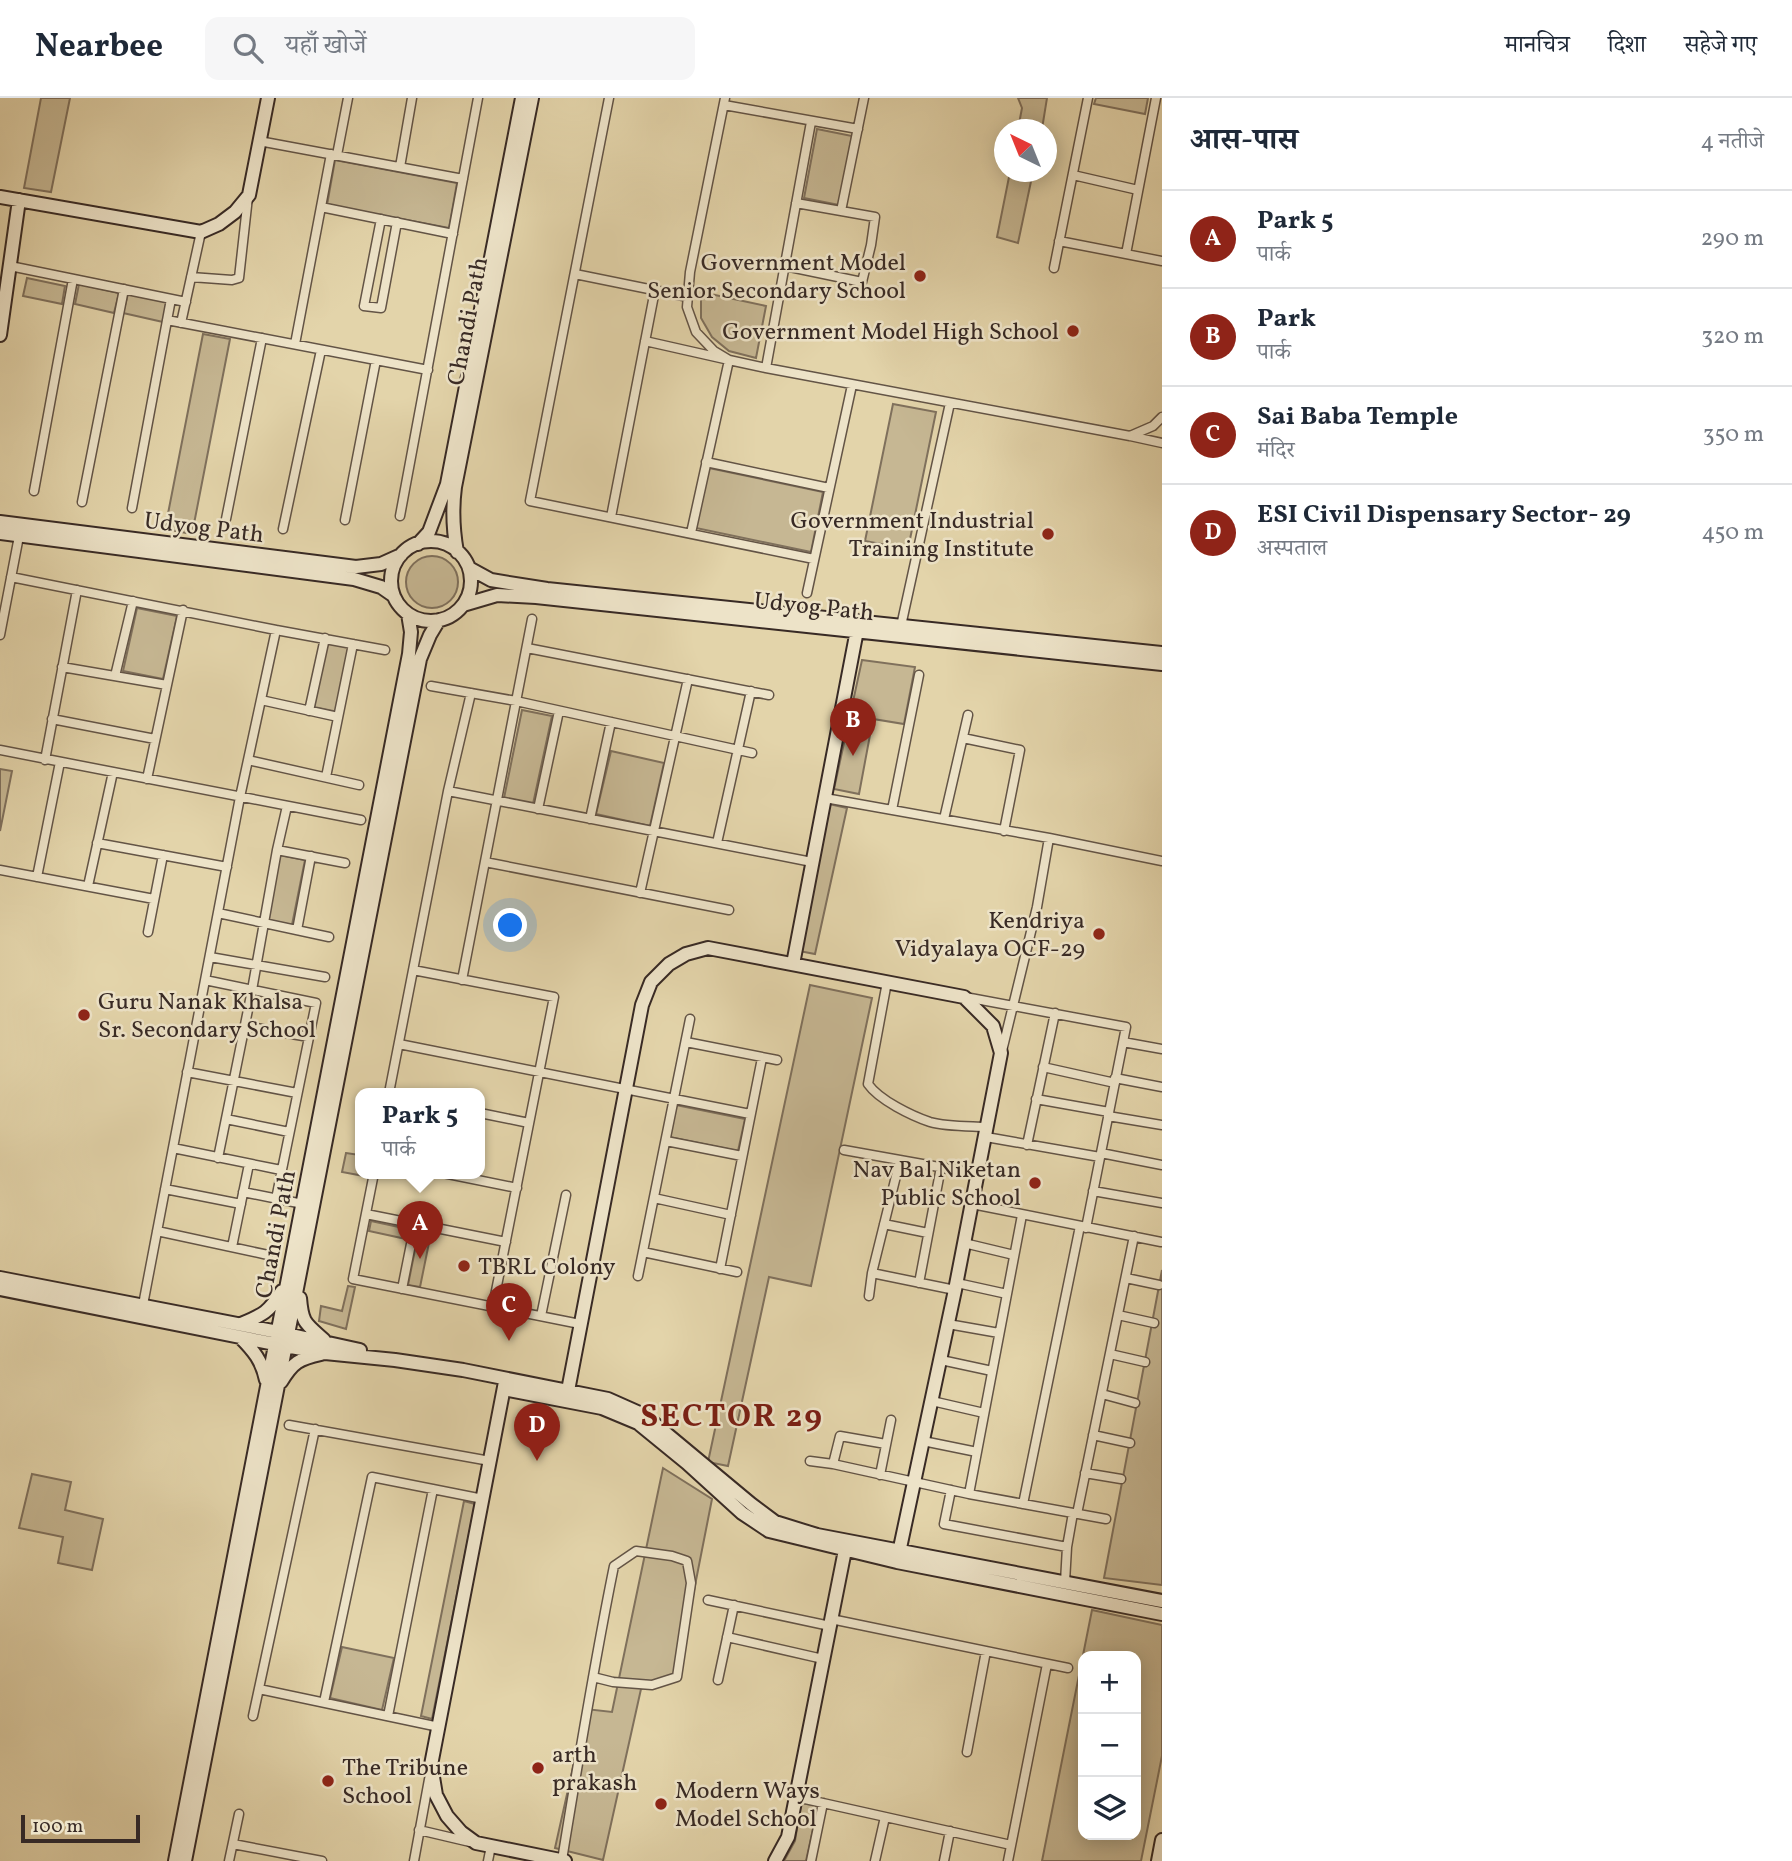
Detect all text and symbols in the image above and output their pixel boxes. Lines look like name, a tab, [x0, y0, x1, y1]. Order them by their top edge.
search box	[205, 17, 695, 80]
text: Nearbee	[35, 25, 163, 71]
text: यहाँ खोजें	[285, 28, 366, 64]
icon: search	[229, 29, 267, 67]
text: मानचित्र	[1505, 29, 1570, 63]
text: दिशा	[1608, 29, 1646, 63]
text: सहेजे गए	[1684, 29, 1757, 63]
north arrow	[994, 119, 1057, 182]
text: आस-पास	[1190, 120, 1298, 162]
text: 4 नतीजे	[1700, 126, 1764, 158]
text: Park 5	[1257, 203, 1334, 239]
text: A	[1205, 223, 1221, 255]
text: 290 m	[1701, 223, 1764, 255]
text: पार्क	[1257, 239, 1291, 271]
place label: Government Model Senior Secondary School	[647, 247, 906, 309]
street label: Chandi Path	[440, 254, 498, 388]
marker: Government Model Senior Secondary School	[912, 268, 928, 284]
text: Park	[1257, 301, 1316, 337]
place label: Government Model High School	[722, 316, 1059, 350]
text: B	[1205, 321, 1221, 353]
text: 320 m	[1701, 321, 1764, 353]
marker: Government Model High School	[1065, 323, 1081, 339]
text: पार्क	[1257, 337, 1291, 369]
text: Sai Baba Temple	[1257, 399, 1458, 435]
text: C	[1206, 419, 1220, 451]
text: 350 m	[1703, 419, 1764, 451]
text: मंदिर	[1257, 435, 1295, 467]
text: ESI Civil Dispensary Sector- 29	[1257, 497, 1631, 533]
street label: Udyog Path	[142, 505, 266, 553]
place label: Government Industrial Training Institute	[791, 505, 1034, 567]
text: D	[1205, 517, 1221, 549]
text: 450 m	[1702, 517, 1764, 549]
marker: Government Industrial Training Institute	[1040, 526, 1056, 542]
text: अस्पताल	[1257, 533, 1327, 565]
street label: Udyog Path	[752, 585, 876, 631]
pin: B	[830, 698, 876, 756]
place label: Kendriya Vidyalaya OCF-29	[895, 905, 1085, 967]
your location	[493, 908, 527, 942]
marker: Kendriya Vidyalaya OCF-29	[1091, 926, 1107, 942]
place label: Guru Nanak Khalsa Sr. Secondary School	[98, 986, 316, 1048]
marker: Guru Nanak Khalsa Sr. Secondary School	[76, 1007, 92, 1023]
popup	[355, 1088, 485, 1179]
text: Park 5	[382, 1098, 458, 1134]
text: पार्क	[382, 1134, 416, 1166]
place label: Nav Bal Niketan Public School	[852, 1154, 1021, 1216]
street label: Chandi Path	[248, 1167, 306, 1301]
marker: Nav Bal Niketan Public School	[1027, 1175, 1043, 1191]
pin: A	[397, 1201, 443, 1259]
place label: TBRL Colony	[478, 1251, 616, 1285]
marker: TBRL Colony	[456, 1258, 472, 1274]
pin: C	[486, 1283, 532, 1341]
district label: SECTOR 29	[640, 1396, 824, 1440]
pin: D	[514, 1403, 560, 1461]
map controls	[1078, 1651, 1141, 1840]
button: +	[1078, 1651, 1141, 1714]
button: −	[1078, 1714, 1141, 1777]
place label: arth prakash	[552, 1739, 637, 1801]
place label: The Tribune School	[342, 1752, 468, 1814]
marker: arth prakash	[530, 1760, 546, 1776]
marker: The Tribune School	[320, 1773, 336, 1789]
place label: Modern Ways Model School	[675, 1775, 820, 1837]
button: layers	[1078, 1777, 1141, 1840]
marker: Modern Ways Model School	[653, 1796, 669, 1812]
scale bar	[21, 1812, 140, 1844]
text: 100 m	[32, 1814, 83, 1840]

